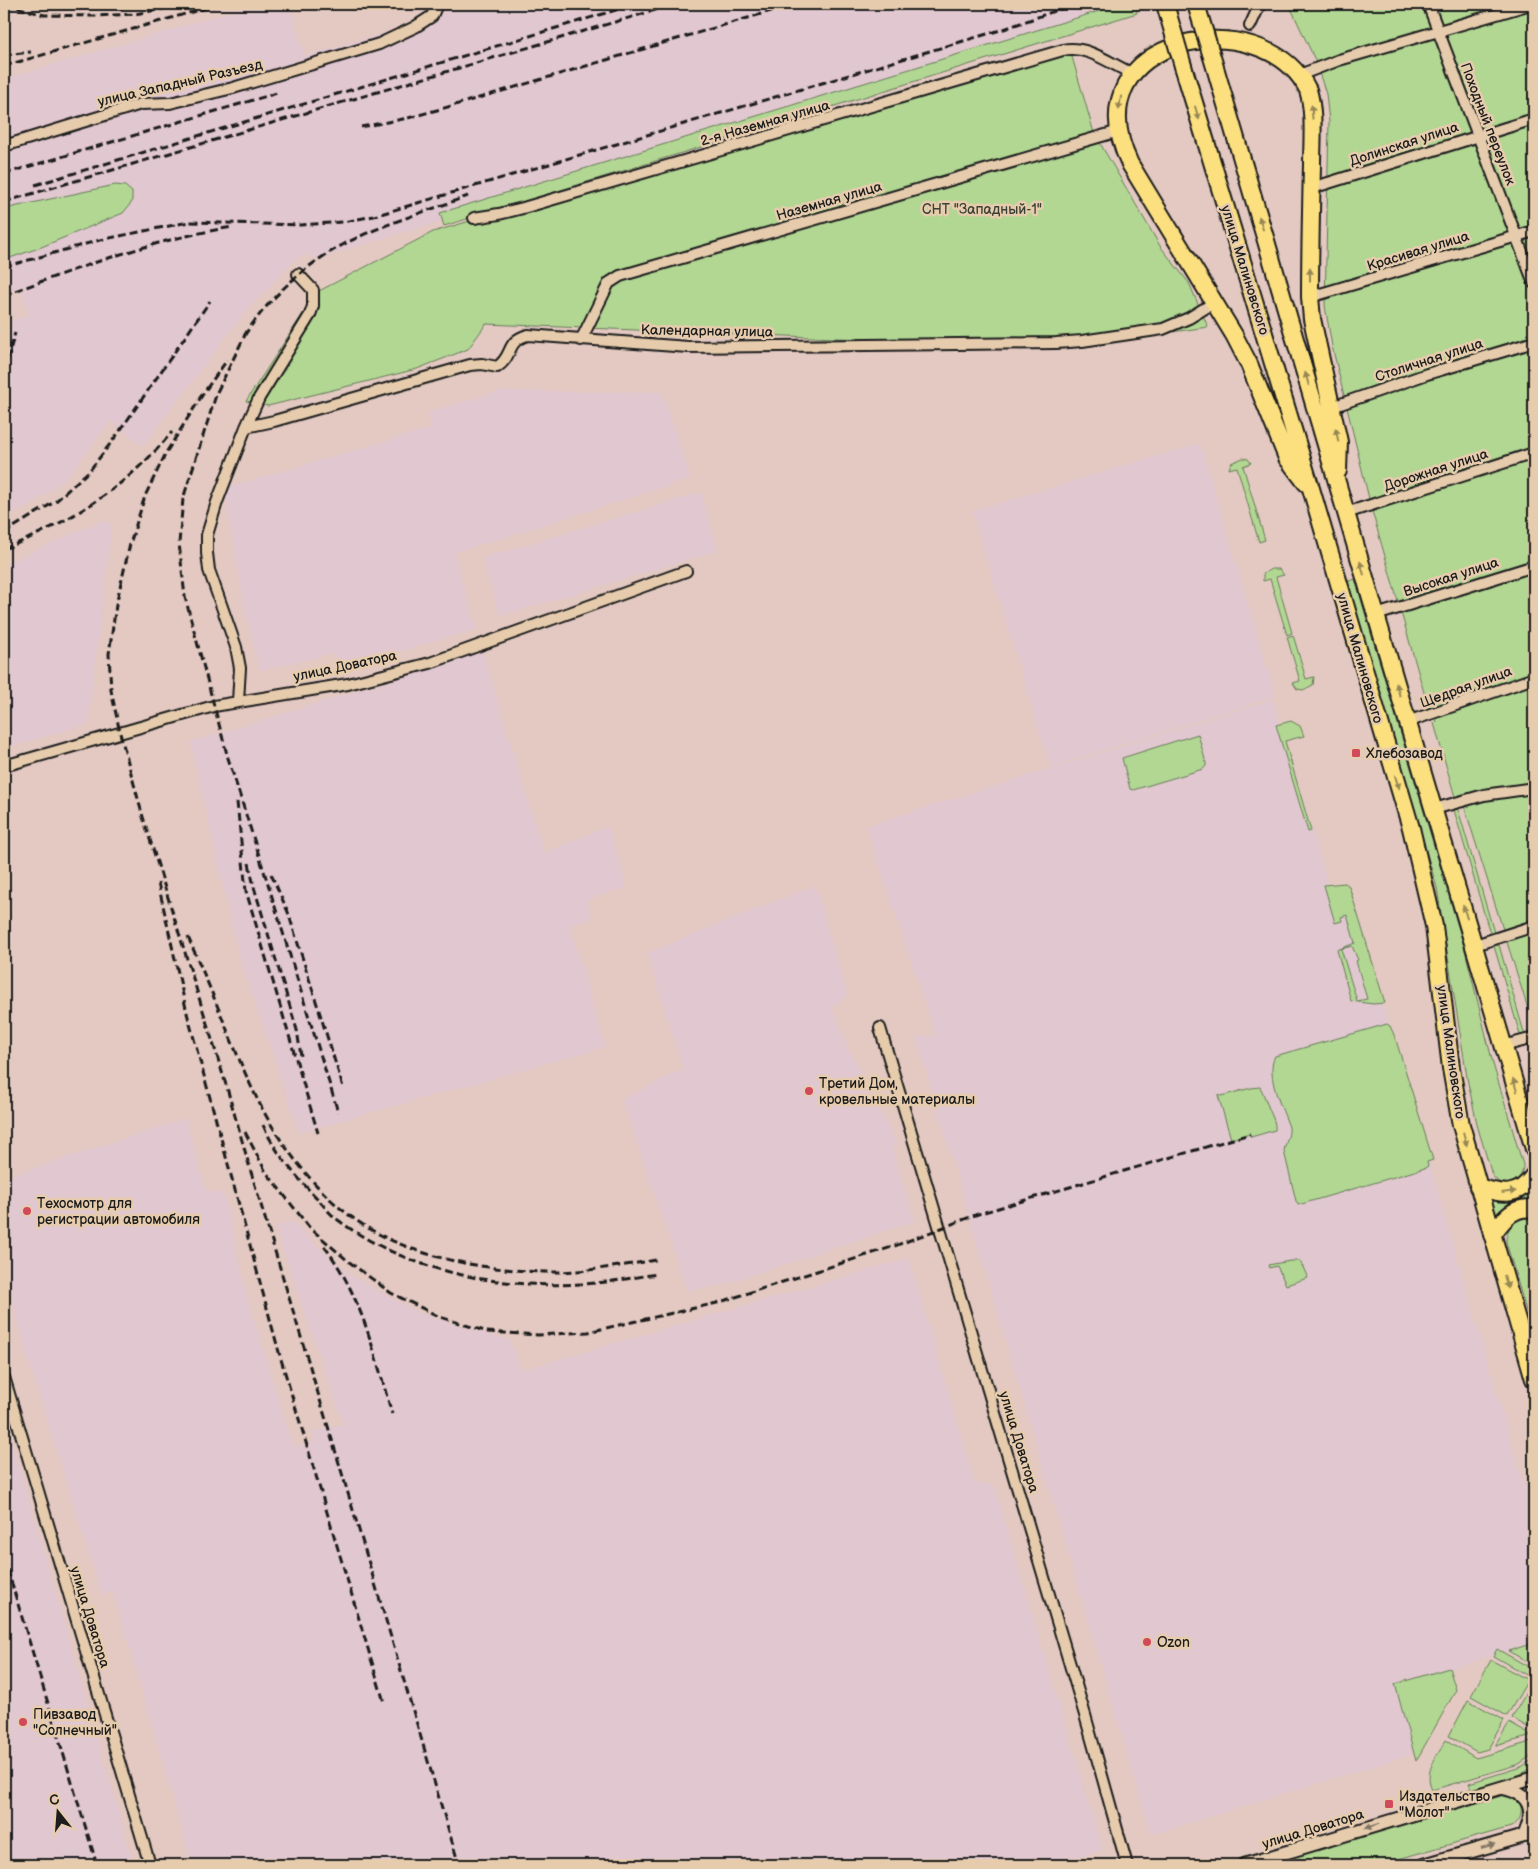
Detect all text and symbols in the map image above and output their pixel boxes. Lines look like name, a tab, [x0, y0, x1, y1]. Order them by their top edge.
street label: улица Западный Разъезд	[96, 56, 264, 110]
street label: Походный переулок	[1457, 60, 1519, 188]
one-way arrow	[1116, 95, 1124, 111]
street label: 2-я Наземная улица	[698, 96, 832, 150]
one-way arrow	[1307, 104, 1315, 120]
one-way arrow	[1194, 105, 1202, 120]
street label: Долинская улица	[1347, 118, 1461, 170]
street label: Наземная улица	[774, 178, 884, 224]
park label: СНТ "Западный-1"	[922, 201, 1042, 218]
street label: улица Малиновского	[1217, 203, 1273, 337]
one-way arrow	[1257, 215, 1265, 230]
street label: Красивая улица	[1365, 227, 1472, 275]
one-way arrow	[1306, 267, 1314, 283]
street label: Календарная улица	[641, 321, 774, 341]
street label: Столичная улица	[1373, 334, 1486, 385]
one-way arrow	[1303, 371, 1311, 386]
one-way arrow	[1333, 426, 1341, 442]
street label: Дорожная улица	[1382, 445, 1491, 495]
street label: Высокая улица	[1401, 553, 1501, 600]
one-way arrow	[1358, 561, 1366, 576]
street label: улица Малиновского	[1333, 591, 1387, 725]
street label: улица Доватора	[292, 647, 399, 685]
street label: Щедрая улица	[1418, 662, 1515, 711]
one-way arrow	[1393, 682, 1401, 697]
place label: Хлебозавод	[1366, 745, 1443, 762]
marker: Хлебозавод	[1350, 747, 1362, 759]
one-way arrow	[1393, 774, 1401, 789]
one-way arrow	[1460, 905, 1468, 920]
street label: улица Малиновского	[1433, 984, 1469, 1120]
place label: Третий Дом, кровельные материалы	[819, 1075, 975, 1108]
one-way arrow	[1511, 1078, 1519, 1093]
marker: Третий Дом, кровельные материалы	[803, 1085, 815, 1097]
one-way arrow	[1461, 1131, 1469, 1146]
one-way arrow	[1501, 1188, 1517, 1196]
place label: Техосмотр для регистрации автомобиля	[37, 1195, 200, 1228]
marker: Техосмотр для регистрации автомобиля	[21, 1205, 33, 1217]
one-way arrow	[1502, 1274, 1510, 1289]
street label: улица Доватора	[996, 1389, 1043, 1495]
street label: улица Доватора	[67, 1564, 114, 1670]
place label: Ozon	[1157, 1634, 1190, 1651]
marker: Ozon	[1141, 1636, 1153, 1648]
place label: Пивзавод "Солнечный"	[33, 1706, 117, 1739]
marker: Пивзавод "Солнечный"	[17, 1716, 29, 1728]
north arrow	[32, 1786, 82, 1836]
place label: Издательство "Молот"	[1399, 1788, 1490, 1821]
text: С	[47, 1790, 62, 1810]
marker: Издательство "Молот"	[1383, 1798, 1395, 1810]
street label: улица Доватора	[1260, 1805, 1366, 1852]
one-way arrow	[1365, 1823, 1380, 1831]
one-way arrow	[1480, 1841, 1495, 1849]

